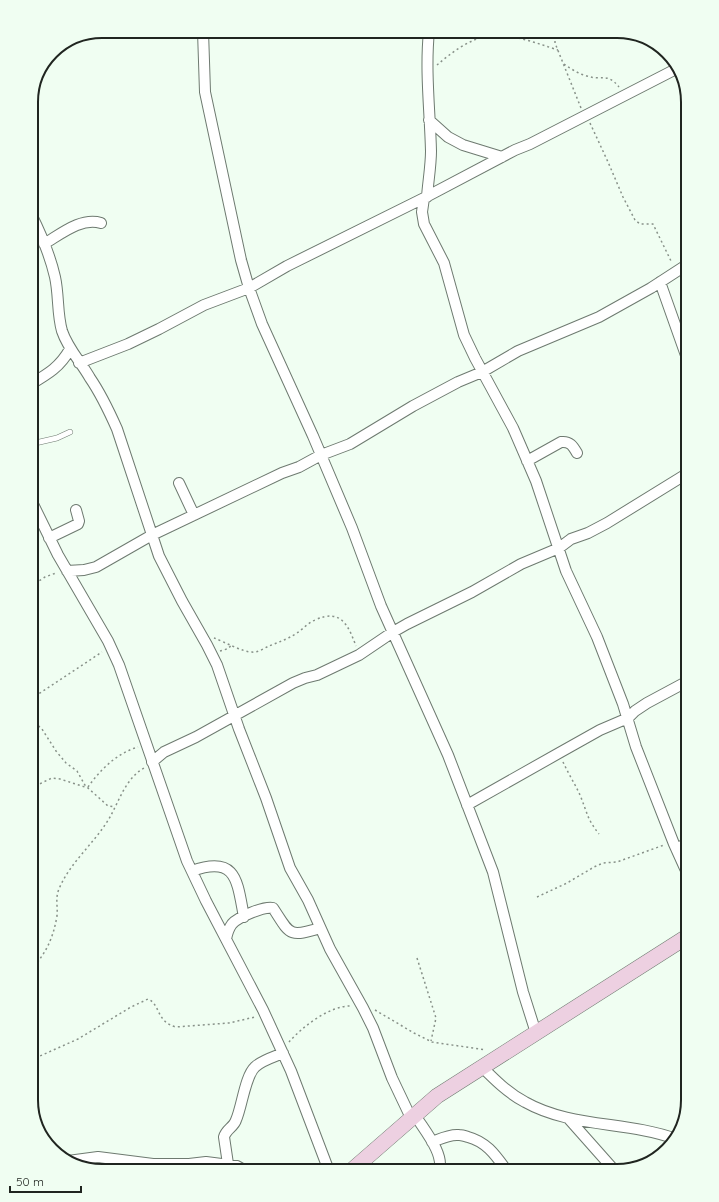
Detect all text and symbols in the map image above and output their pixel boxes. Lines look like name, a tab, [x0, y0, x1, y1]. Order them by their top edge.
scale bar	[10, 1168, 81, 1194]
text: 50 m	[16, 1174, 44, 1189]

